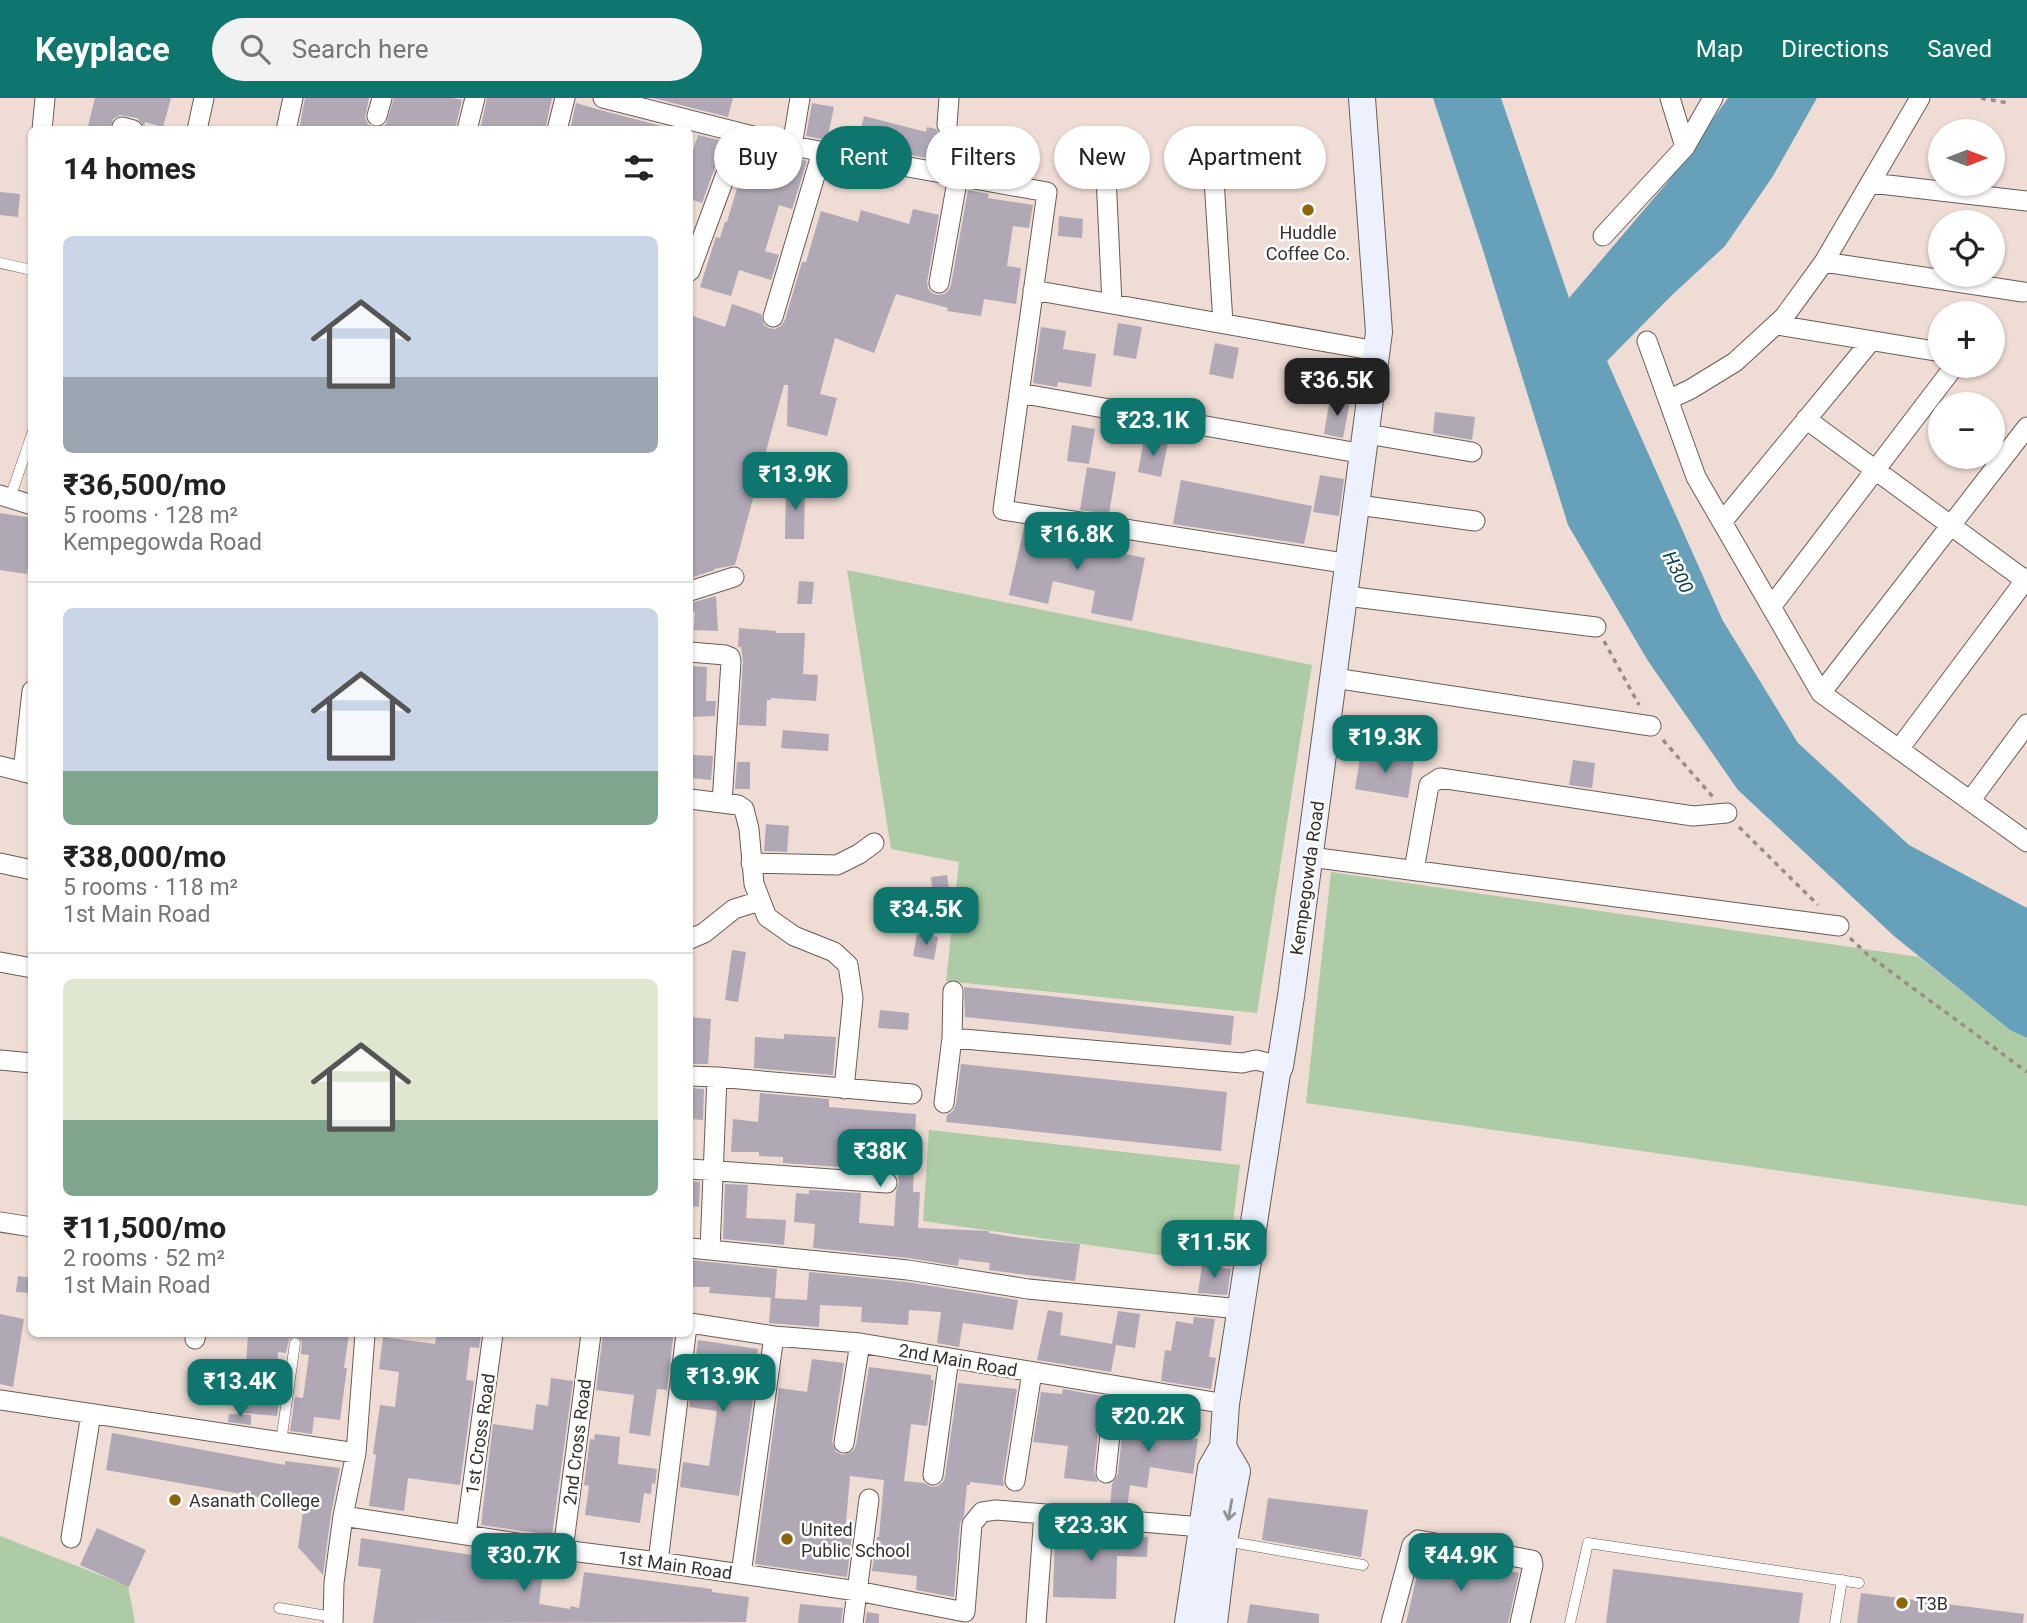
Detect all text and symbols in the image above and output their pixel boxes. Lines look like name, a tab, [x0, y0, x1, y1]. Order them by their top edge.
search box	[212, 18, 702, 81]
text: Keyplace	[35, 30, 170, 69]
icon: search	[236, 30, 274, 68]
text: Search here	[292, 34, 429, 64]
text: Map	[1696, 35, 1743, 63]
text: Directions	[1781, 35, 1889, 63]
text: Saved	[1927, 35, 1992, 63]
north arrow	[1928, 119, 2006, 196]
map controls	[1928, 119, 2005, 469]
chip: Buy	[714, 126, 802, 189]
chip: Rent	[816, 126, 912, 189]
chip: Filters	[926, 126, 1040, 189]
chip: New	[1054, 126, 1150, 189]
chip: Apartment	[1164, 126, 1326, 189]
icon: filters	[620, 149, 658, 187]
text: 14 homes	[63, 151, 196, 186]
marker: Huddle Coffee Co.	[1300, 202, 1316, 218]
button: locate	[1928, 210, 2005, 287]
place label: Huddle Coffee Co.	[1266, 222, 1350, 264]
icon: home	[298, 281, 424, 407]
button: +	[1928, 301, 2005, 378]
pin: ₹36.5K	[1280, 358, 1394, 418]
text: ₹36.5K	[1301, 367, 1373, 394]
button: −	[1928, 392, 2005, 469]
pin: ₹23.1K	[1096, 398, 1210, 458]
text: ₹23.1K	[1117, 407, 1189, 434]
pin: ₹13.9K	[738, 452, 852, 512]
text: ₹13.9K	[759, 461, 831, 488]
text: ₹36,500/mo	[63, 467, 226, 502]
text: 5 rooms · 128 m²	[63, 502, 238, 529]
pin: ₹16.8K	[1020, 512, 1134, 572]
text: ₹16.8K	[1041, 521, 1113, 548]
text: Kempegowda Road	[63, 529, 262, 556]
water label: H300	[1658, 547, 1698, 597]
icon: home	[298, 653, 424, 779]
pin: ₹19.3K	[1328, 716, 1442, 775]
text: ₹19.3K	[1349, 724, 1421, 751]
street label: Kempegowda Road	[1286, 799, 1328, 957]
text: ₹38,000/mo	[63, 839, 226, 874]
text: 5 rooms · 118 m²	[63, 874, 238, 901]
pin: ₹34.5K	[869, 888, 983, 947]
text: ₹34.5K	[890, 896, 962, 923]
text: 1st Main Road	[63, 901, 210, 928]
icon: home	[298, 1024, 424, 1150]
pin: ₹38K	[839, 1130, 921, 1189]
text: ₹38K	[853, 1138, 907, 1165]
text: ₹11,500/mo	[63, 1210, 226, 1245]
pin: ₹11.5K	[1157, 1220, 1271, 1280]
text: ₹11.5K	[1178, 1229, 1250, 1256]
text: 2 rooms · 52 m²	[63, 1245, 225, 1272]
text: 1st Main Road	[63, 1272, 210, 1299]
street label: 2nd Main Road	[897, 1339, 1019, 1381]
pin: ₹13.9K	[666, 1354, 780, 1414]
pin: ₹13.4K	[183, 1360, 297, 1419]
text: ₹13.9K	[687, 1363, 759, 1390]
text: ₹13.4K	[204, 1368, 276, 1395]
street label: 1st Cross Road	[461, 1372, 499, 1496]
street label: 2nd Cross Road	[559, 1378, 595, 1506]
pin: ₹20.2K	[1091, 1394, 1205, 1454]
text: ₹20.2K	[1112, 1403, 1184, 1430]
place label: Asanath College	[189, 1490, 320, 1511]
marker: Asanath College	[167, 1492, 183, 1508]
one-way arrow	[1223, 1499, 1236, 1521]
pin: ₹23.3K	[1034, 1504, 1148, 1563]
text: ₹23.3K	[1055, 1512, 1127, 1539]
place label: United Public School	[801, 1519, 910, 1561]
marker: United Public School	[779, 1531, 795, 1547]
pin: ₹30.7K	[467, 1534, 581, 1593]
pin: ₹44.9K	[1404, 1534, 1518, 1593]
text: ₹30.7K	[488, 1542, 560, 1569]
text: ₹44.9K	[1425, 1542, 1497, 1569]
street label: 1st Main Road	[616, 1547, 734, 1583]
place label: T3B	[1916, 1593, 1948, 1614]
marker: T3B	[1894, 1595, 1910, 1611]

